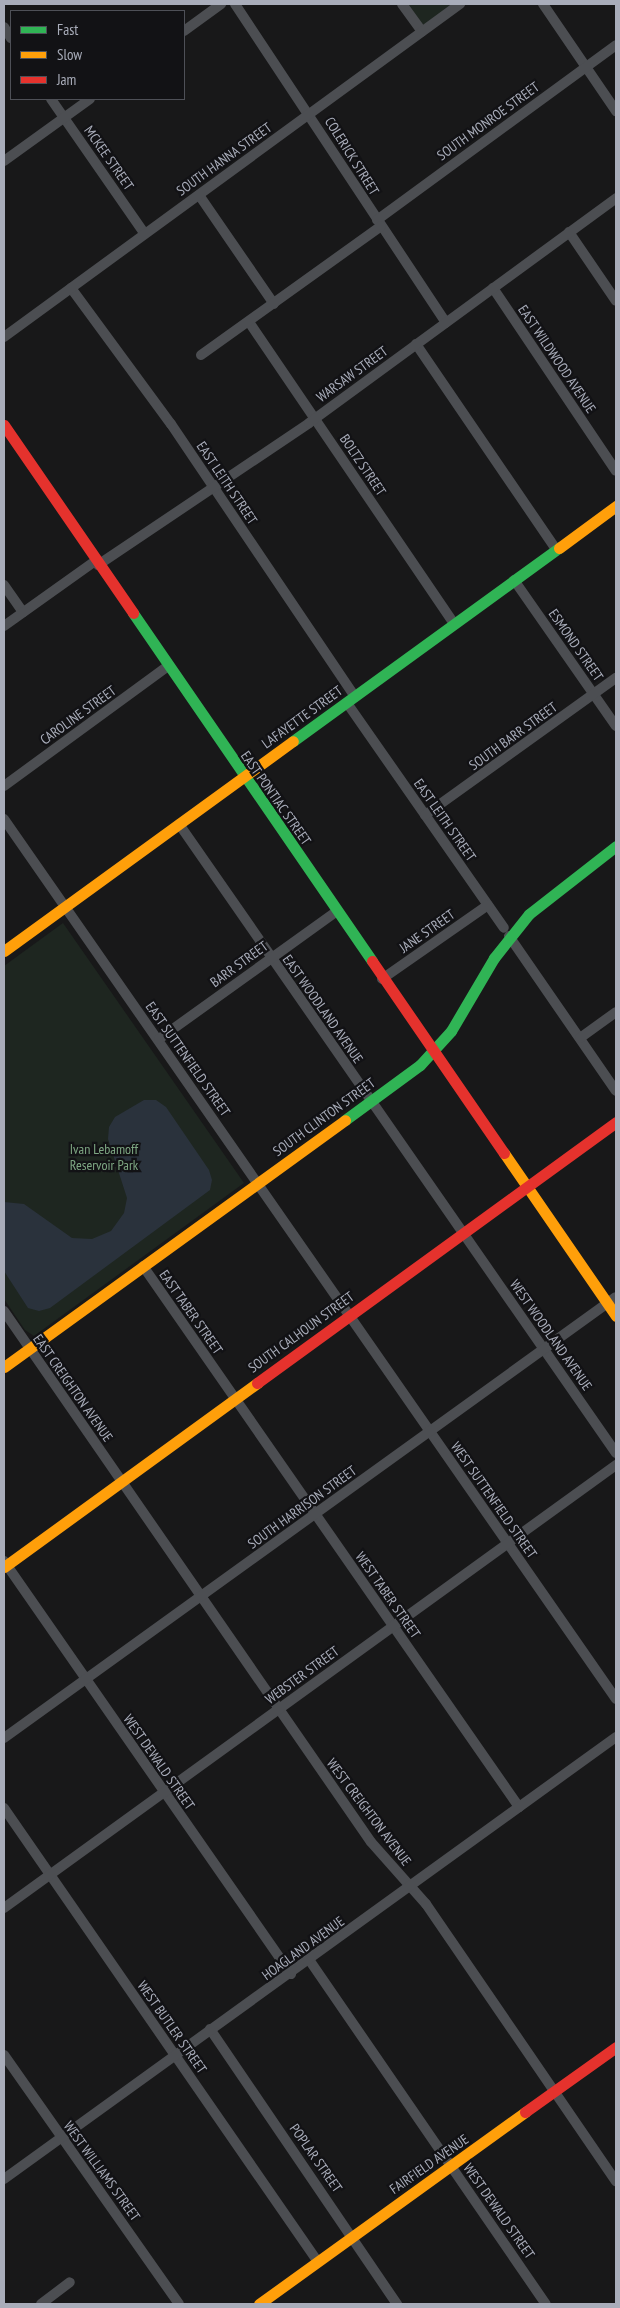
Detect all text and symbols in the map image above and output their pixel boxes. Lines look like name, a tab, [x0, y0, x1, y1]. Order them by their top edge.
legend	[10, 10, 185, 100]
text: Fast	[57, 20, 78, 39]
text: Slow	[57, 45, 82, 64]
text: Jam	[57, 70, 76, 89]
street label: SOUTH MONROE STREET	[434, 78, 542, 164]
street label: COLERICK STREET	[321, 114, 383, 198]
street label: SOUTH HANNA STREET	[173, 119, 275, 199]
street label: MCKEE STREET	[81, 123, 137, 193]
street label: EAST WILDWOOD AVENUE	[514, 301, 600, 417]
street label: WARSAW STREET	[313, 342, 391, 406]
street label: BOLTZ STREET	[336, 431, 390, 499]
street label: EAST LEITH STREET	[193, 438, 261, 528]
street label: ESMOND STREET	[545, 606, 607, 684]
street label: CAROLINE STREET	[37, 682, 119, 748]
street label: LAFAYETTE STREET	[258, 682, 346, 752]
street label: SOUTH BARR STREET	[466, 698, 560, 774]
street label: EAST PONTIAC STREET	[237, 747, 315, 849]
street label: EAST LEITH STREET	[410, 775, 480, 865]
street label: JANE STREET	[396, 906, 458, 956]
street label: BARR STREET	[207, 938, 271, 990]
street label: EAST WOODLAND AVENUE	[279, 951, 367, 1067]
street label: EAST SUTTENFIELD STREET	[142, 999, 234, 1119]
street label: SOUTH CLINTON STREET	[270, 1074, 378, 1160]
park label: Ivan Lebamoff Reservoir Park	[70, 1141, 138, 1174]
street label: EAST TABER STREET	[156, 1266, 226, 1358]
street label: WEST WOODLAND AVENUE	[506, 1276, 596, 1394]
street label: SOUTH CALHOUN STREET	[245, 1288, 357, 1376]
street label: EAST CREIGHTON AVENUE	[29, 1331, 117, 1445]
street label: WEST SUTTENFIELD STREET	[447, 1438, 541, 1562]
street label: SOUTH HARRISON STREET	[244, 1462, 360, 1552]
street label: WEST TABER STREET	[352, 1548, 424, 1642]
street label: WEBSTER STREET	[262, 1643, 342, 1707]
street label: WEST DEWALD STREET	[120, 1711, 198, 1813]
street label: WEST CREIGHTON AVENUE	[323, 1755, 415, 1869]
street label: HOAGLAND AVENUE	[258, 1912, 348, 1984]
street label: WEST BUTLER STREET	[134, 1977, 210, 2077]
street label: WEST WILLIAMS STREET	[60, 2118, 144, 2224]
street label: POPLAR STREET	[286, 2121, 346, 2195]
street label: FAIRFIELD AVENUE	[386, 2130, 472, 2198]
street label: WEST DEWALD STREET	[460, 2160, 538, 2262]

